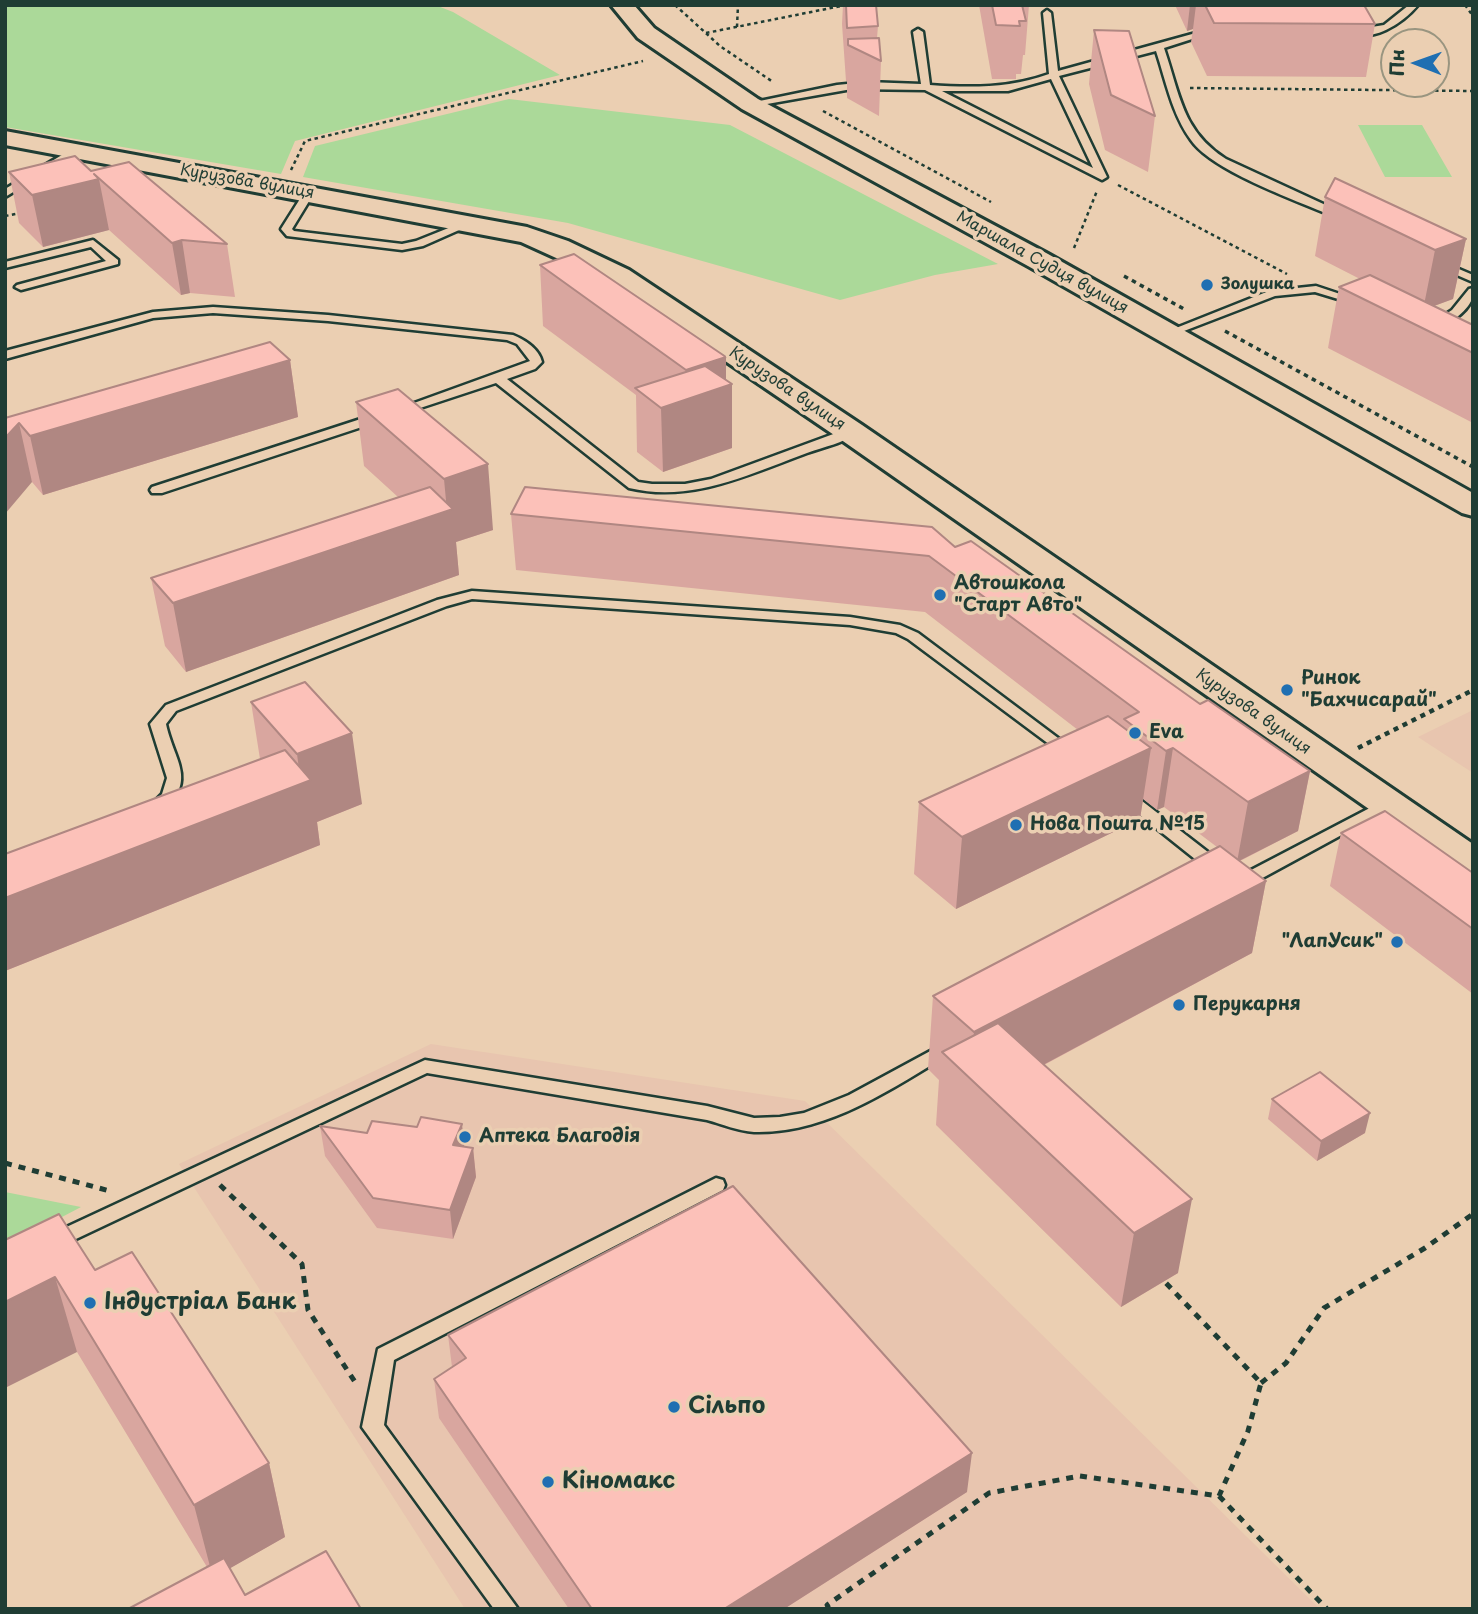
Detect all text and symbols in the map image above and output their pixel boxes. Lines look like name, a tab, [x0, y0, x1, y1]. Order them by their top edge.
north arrow	[1380, 28, 1450, 98]
text: Пн	[1382, 49, 1410, 77]
street label: Курузова вулиця	[178, 161, 316, 203]
street label: Маршала Судця вулиця	[953, 208, 1131, 318]
place label: Золушка	[1221, 275, 1295, 295]
marker: Золушка	[1199, 277, 1215, 293]
street label: Курузова вулиця	[725, 343, 849, 435]
place label: Автошкола "Старт Авто"	[954, 573, 1082, 617]
marker: Автошкола "Старт Авто"	[932, 587, 948, 603]
street label: Курузова вулиця	[1192, 665, 1314, 759]
place label: Ринок "Бахчисарай"	[1301, 668, 1437, 712]
marker: Ринок "Бахчисарай"	[1279, 682, 1295, 698]
place label: Eva	[1149, 722, 1184, 744]
marker: Eva	[1127, 725, 1143, 741]
place label: Нова Пошта №15	[1030, 814, 1205, 836]
marker: Нова Пошта №15	[1008, 817, 1024, 833]
place label: "ЛапУсик"	[1281, 931, 1383, 953]
marker: "ЛапУсик"	[1389, 934, 1405, 950]
place label: Перукарня	[1193, 994, 1301, 1016]
marker: Перукарня	[1171, 997, 1187, 1013]
place label: Аптека Благодiя	[479, 1126, 640, 1148]
marker: Аптека Благодiя	[457, 1129, 473, 1145]
place label: Iндустрiал Банк	[104, 1289, 296, 1317]
marker: Iндустрiал Банк	[82, 1295, 98, 1311]
place label: Сільпо	[688, 1393, 765, 1421]
marker: Сільпо	[666, 1399, 682, 1415]
place label: Кіномакс	[562, 1468, 675, 1496]
marker: Кіномакс	[540, 1474, 556, 1490]

